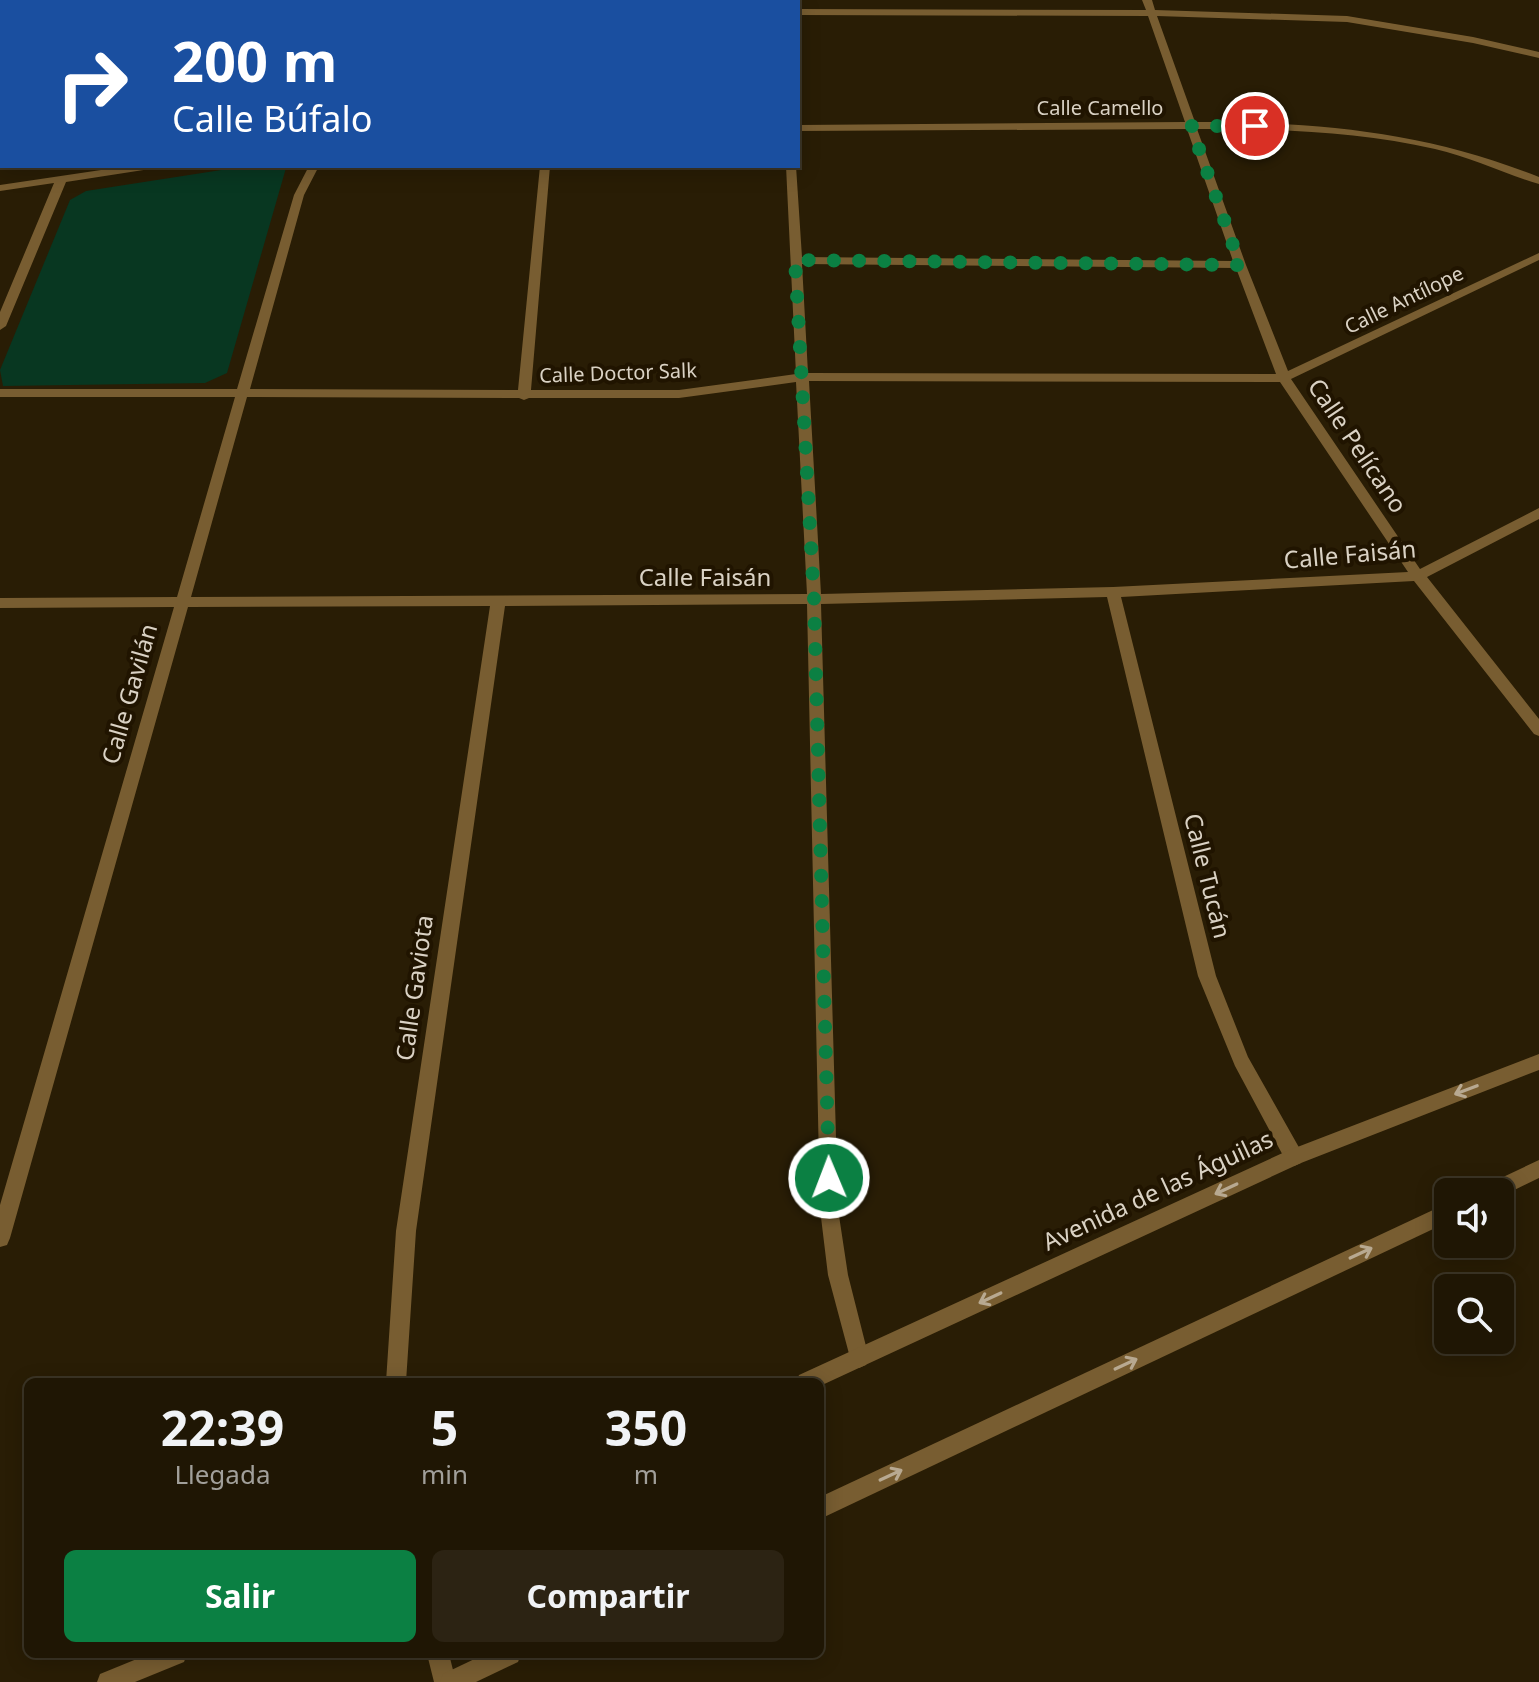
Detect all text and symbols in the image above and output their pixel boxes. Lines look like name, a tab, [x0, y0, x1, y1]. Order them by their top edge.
text: 200 m	[172, 22, 337, 98]
icon: right	[40, 32, 144, 136]
pin	[1221, 92, 1289, 160]
text: Calle Búfalo	[172, 94, 372, 143]
street label: Calle Camello	[1037, 94, 1163, 121]
icon: arrive	[1233, 104, 1277, 148]
street label: Calle Antílope	[1340, 259, 1468, 340]
street label: Calle Doctor Salk	[539, 356, 698, 389]
street label: Calle Pelícano	[1301, 371, 1415, 519]
street label: Calle Faisán	[1282, 531, 1417, 576]
street label: Calle Faisán	[639, 560, 771, 593]
street label: Calle Gavilán	[93, 620, 164, 768]
street label: Calle Tucán	[1177, 810, 1240, 942]
street label: Calle Gaviota	[387, 913, 440, 1063]
one-way arrow	[1454, 1084, 1479, 1098]
street label: Avenida de las Águilas	[1037, 1122, 1278, 1258]
position arrow	[787, 1136, 871, 1220]
map controls	[1434, 1178, 1514, 1354]
button: sound	[1434, 1178, 1514, 1258]
one-way arrow	[1214, 1182, 1238, 1197]
one-way arrow	[1349, 1245, 1373, 1260]
button: search	[1434, 1274, 1514, 1354]
one-way arrow	[978, 1291, 1002, 1306]
one-way arrow	[1113, 1356, 1137, 1371]
text: 22:39	[161, 1395, 284, 1460]
text: 5	[431, 1395, 458, 1460]
text: 350	[605, 1395, 687, 1460]
text: Llegada	[174, 1456, 271, 1492]
text: min	[421, 1456, 468, 1492]
text: m	[634, 1456, 658, 1492]
one-way arrow	[878, 1467, 902, 1482]
button: Salir	[64, 1550, 416, 1642]
button: Compartir	[432, 1550, 784, 1642]

